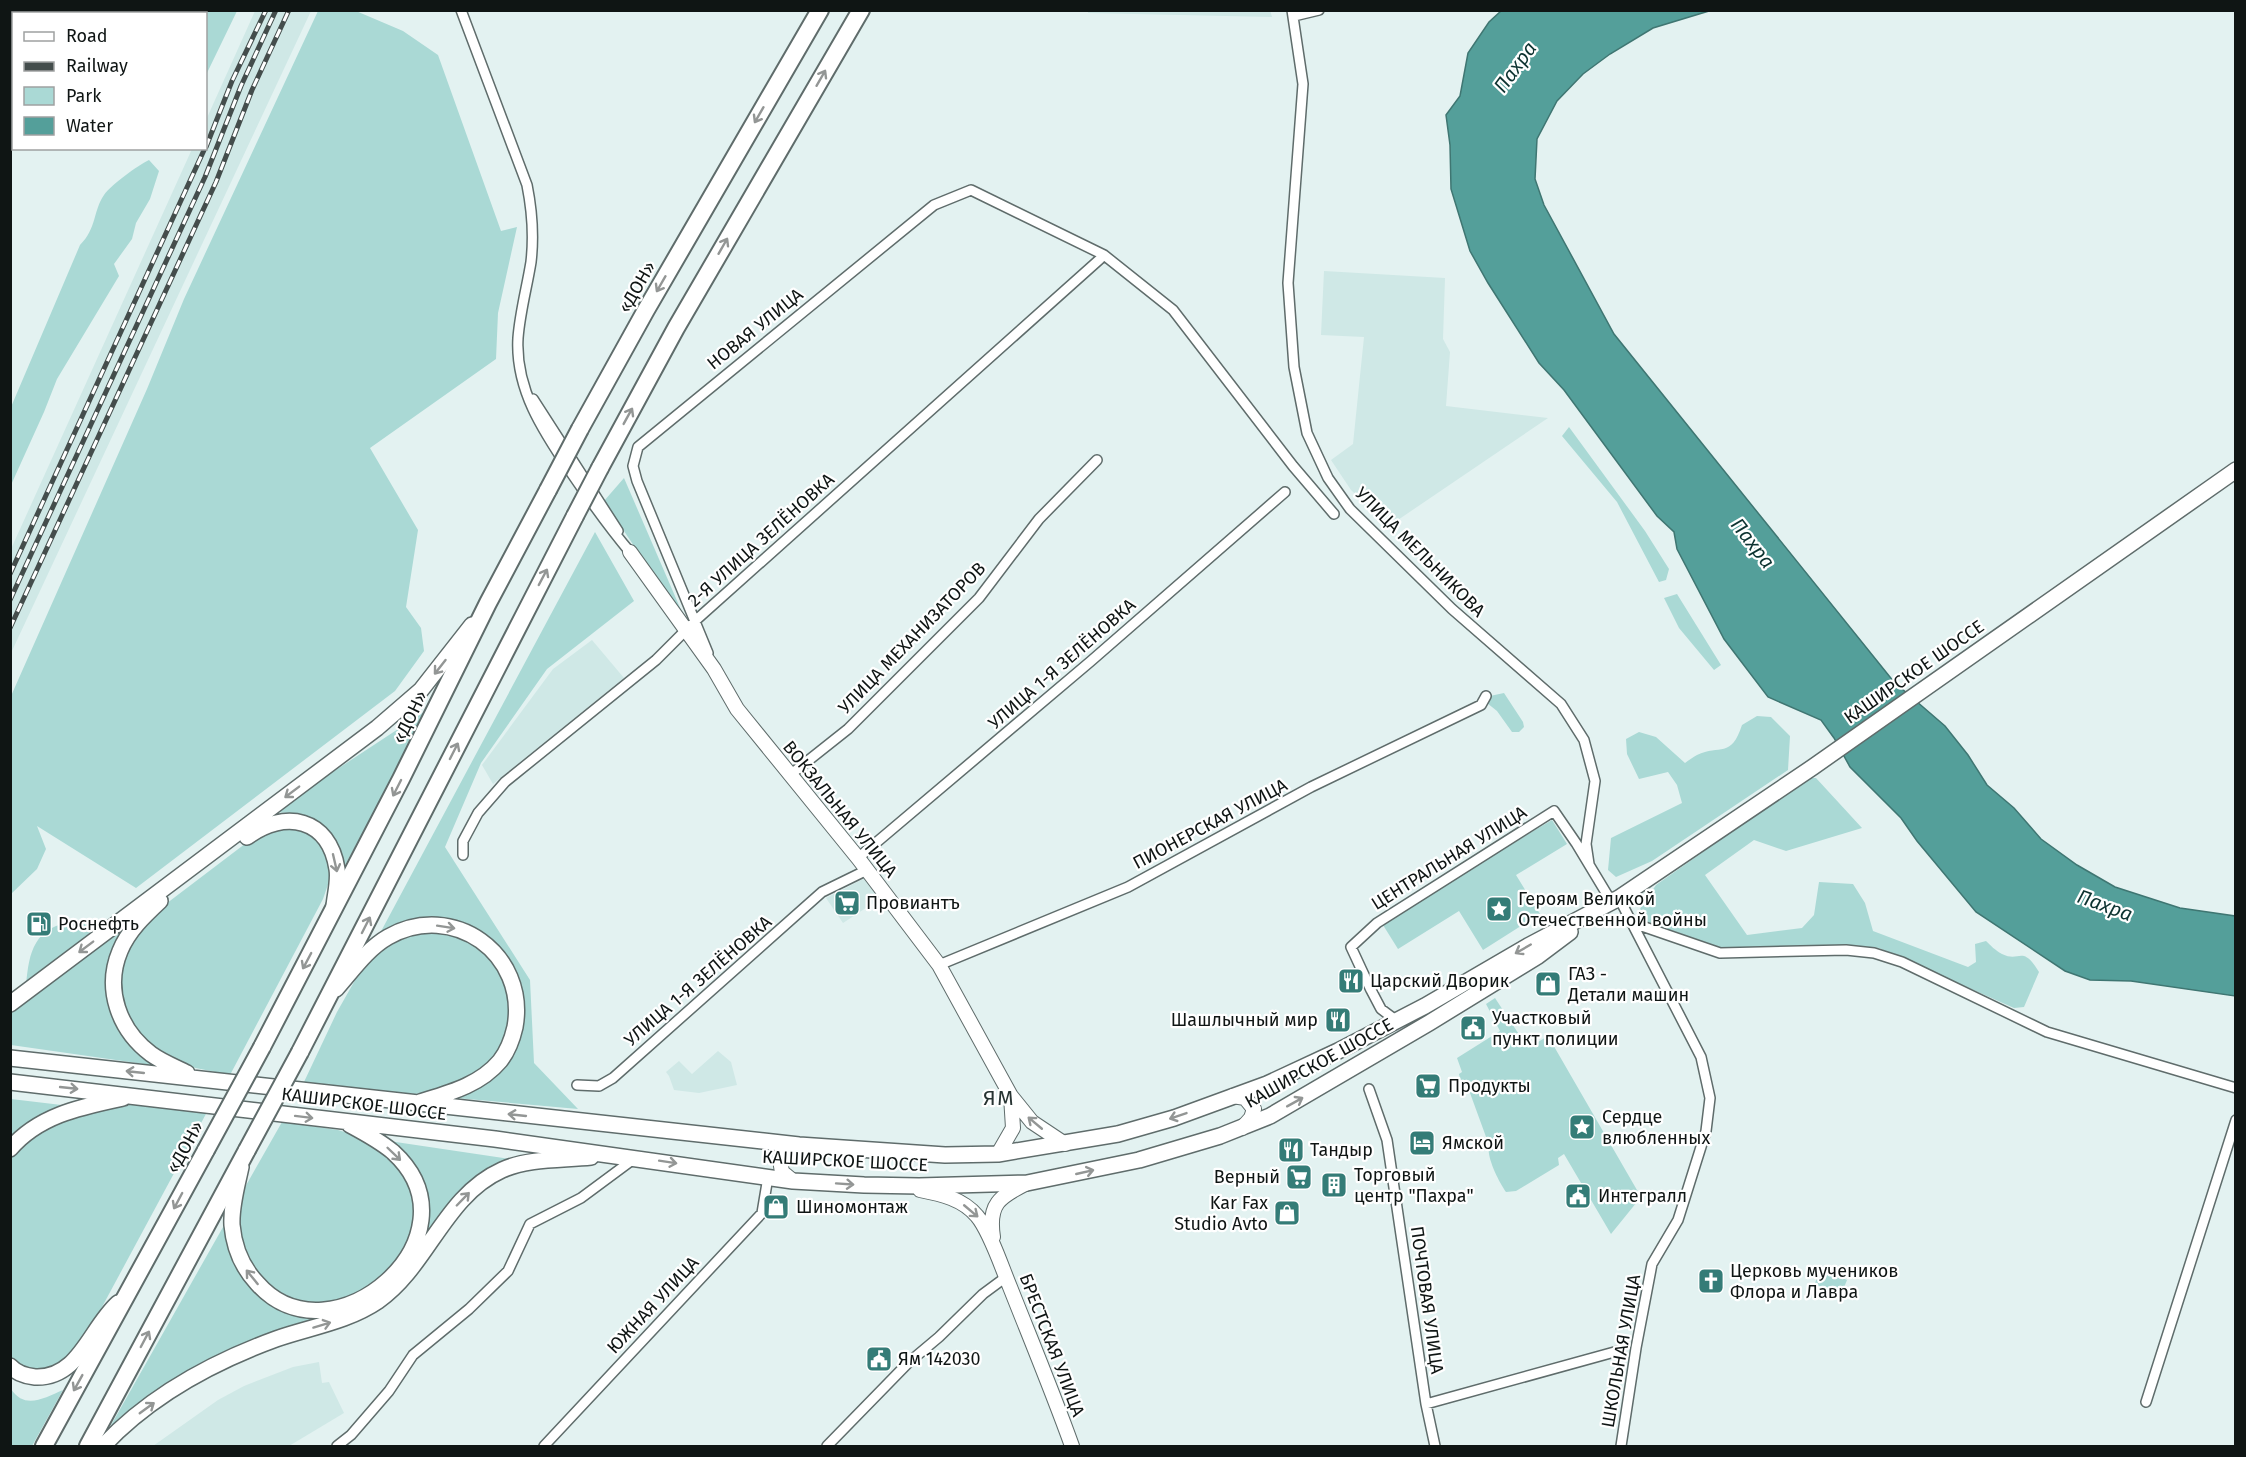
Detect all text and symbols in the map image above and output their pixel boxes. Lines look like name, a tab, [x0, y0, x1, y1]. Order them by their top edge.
legend	[12, 12, 207, 150]
text: Road	[66, 25, 108, 47]
water label: Пахра	[1488, 37, 1542, 97]
text: Railway	[66, 55, 128, 77]
one-way arrow	[815, 70, 827, 87]
text: Park	[66, 85, 102, 107]
one-way arrow	[752, 106, 764, 123]
text: Water	[66, 115, 113, 137]
one-way arrow	[717, 238, 729, 255]
street label: «ДОН»	[613, 257, 661, 317]
one-way arrow	[655, 275, 667, 292]
street label: НОВАЯ УЛИЦА	[702, 283, 808, 374]
one-way arrow	[623, 408, 634, 426]
street label: 2-Я УЛИЦА ЗЕЛЁНОВКА	[683, 468, 839, 611]
street label: УЛИЦА МЕЛЬНИКОВА	[1350, 482, 1490, 622]
water label: Пахра	[1726, 513, 1780, 573]
street label: УЛИЦА МЕХАНИЗАТОРОВ	[834, 558, 990, 718]
one-way arrow	[537, 569, 549, 586]
street label: УЛИЦА 1-Я ЗЕЛЁНОВКА	[984, 594, 1141, 734]
street label: КАШИРСКОЕ ШОССЕ	[1840, 615, 1988, 729]
one-way arrow	[434, 659, 447, 675]
street label: «ДОН»	[388, 687, 432, 747]
street label: ВОКЗАЛЬНАЯ УЛИЦА	[778, 736, 902, 882]
one-way arrow	[448, 742, 460, 760]
street label: ПИОНЕРСКАЯ УЛИЦА	[1129, 774, 1292, 874]
one-way arrow	[391, 778, 402, 796]
one-way arrow	[284, 786, 300, 798]
street label: ЦЕНТРАЛЬНАЯ УЛИЦА	[1367, 801, 1531, 915]
one-way arrow	[330, 853, 341, 873]
water label: Пахра	[2074, 884, 2136, 926]
supermarket icon: Провиантъ	[832, 888, 862, 918]
place label: Героям Великой Отечественной войны	[1518, 888, 1707, 931]
place label: Провиантъ	[866, 892, 960, 914]
place icon: Героям Великой Отечественной войны	[1484, 894, 1514, 924]
fuel station icon: Роснефть	[24, 909, 54, 939]
street label: УЛИЦА 1-Я ЗЕЛЁНОВКА	[620, 911, 777, 1051]
place label: Роснефть	[58, 913, 139, 935]
one-way arrow	[361, 916, 372, 934]
one-way arrow	[435, 921, 455, 932]
one-way arrow	[78, 941, 94, 954]
one-way arrow	[1515, 943, 1532, 955]
one-way arrow	[300, 952, 312, 970]
place label: ГАЗ - Детали машин	[1567, 963, 1689, 1006]
restaurant icon: Царский Дворик	[1336, 966, 1366, 996]
shop icon: ГАЗ - Детали машин	[1533, 969, 1563, 999]
place label: Царский Дворик	[1370, 970, 1510, 992]
restaurant icon: Шашлычный мир	[1323, 1005, 1353, 1035]
place label: Участковый пункт полиции	[1492, 1007, 1619, 1050]
place label: Шашлычный мир	[1171, 1009, 1318, 1031]
street label: КАШИРСКОЕ ШОССЕ	[1241, 1013, 1397, 1113]
public building icon: Участковый пункт полиции	[1458, 1013, 1488, 1043]
one-way arrow	[126, 1066, 146, 1077]
supermarket icon: Продукты	[1413, 1071, 1443, 1101]
place label: Продукты	[1448, 1075, 1531, 1097]
one-way arrow	[58, 1083, 78, 1094]
street label: КАШИРСКОЕ ШОССЕ	[280, 1083, 448, 1125]
district label: ЯМ	[983, 1085, 1015, 1111]
one-way arrow	[1285, 1096, 1303, 1107]
place label: Сердце влюбленных	[1602, 1106, 1710, 1149]
one-way arrow	[507, 1110, 527, 1121]
one-way arrow	[294, 1111, 313, 1122]
one-way arrow	[1169, 1111, 1188, 1122]
place icon: Сердце влюбленных	[1567, 1112, 1597, 1142]
one-way arrow	[1027, 1116, 1043, 1129]
street label: «ДОН»	[162, 1117, 208, 1177]
hotel icon: Ямской	[1407, 1128, 1437, 1158]
place label: Ямской	[1442, 1132, 1504, 1154]
restaurant icon: Тандыр	[1276, 1135, 1306, 1165]
place label: Тандыр	[1310, 1139, 1373, 1161]
street label: КАШИРСКОЕ ШОССЕ	[761, 1146, 929, 1176]
one-way arrow	[386, 1147, 401, 1162]
one-way arrow	[657, 1157, 677, 1168]
supermarket icon: Верный	[1284, 1162, 1314, 1192]
place label: Торговый центр "Пахра"	[1354, 1164, 1474, 1207]
one-way arrow	[1074, 1166, 1094, 1177]
place label: Верный	[1214, 1166, 1280, 1188]
building icon: Торговый центр "Пахра"	[1319, 1170, 1349, 1200]
one-way arrow	[834, 1179, 854, 1190]
public building icon: Интегралл	[1563, 1181, 1593, 1211]
place label: Интегралл	[1598, 1185, 1687, 1207]
one-way arrow	[172, 1192, 184, 1209]
one-way arrow	[456, 1192, 471, 1207]
shop icon: Шиномонтаж	[761, 1192, 791, 1222]
place label: Kar Fax Studio Avto	[1174, 1192, 1268, 1235]
place label: Шиномонтаж	[796, 1196, 908, 1218]
shop icon: Kar Fax Studio Avto	[1272, 1198, 1302, 1228]
one-way arrow	[963, 1204, 978, 1218]
street label: ПОЧТОВАЯ УЛИЦА	[1406, 1225, 1448, 1376]
street label: ЮЖНАЯ УЛИЦА	[602, 1251, 704, 1358]
place label: Церковь мучеников Флора и Лавра	[1730, 1260, 1898, 1303]
church icon: Церковь мучеников Флора и Лавра	[1696, 1266, 1726, 1296]
one-way arrow	[245, 1269, 258, 1285]
street label: БРЕСТСКАЯ УЛИЦА	[1015, 1270, 1090, 1420]
street label: ШКОЛЬНАЯ УЛИЦА	[1597, 1272, 1645, 1429]
one-way arrow	[312, 1319, 331, 1330]
one-way arrow	[140, 1331, 151, 1349]
public building icon: Ям 142030	[864, 1344, 894, 1374]
place label: Ям 142030	[898, 1348, 981, 1370]
one-way arrow	[72, 1374, 83, 1392]
one-way arrow	[138, 1402, 154, 1414]

